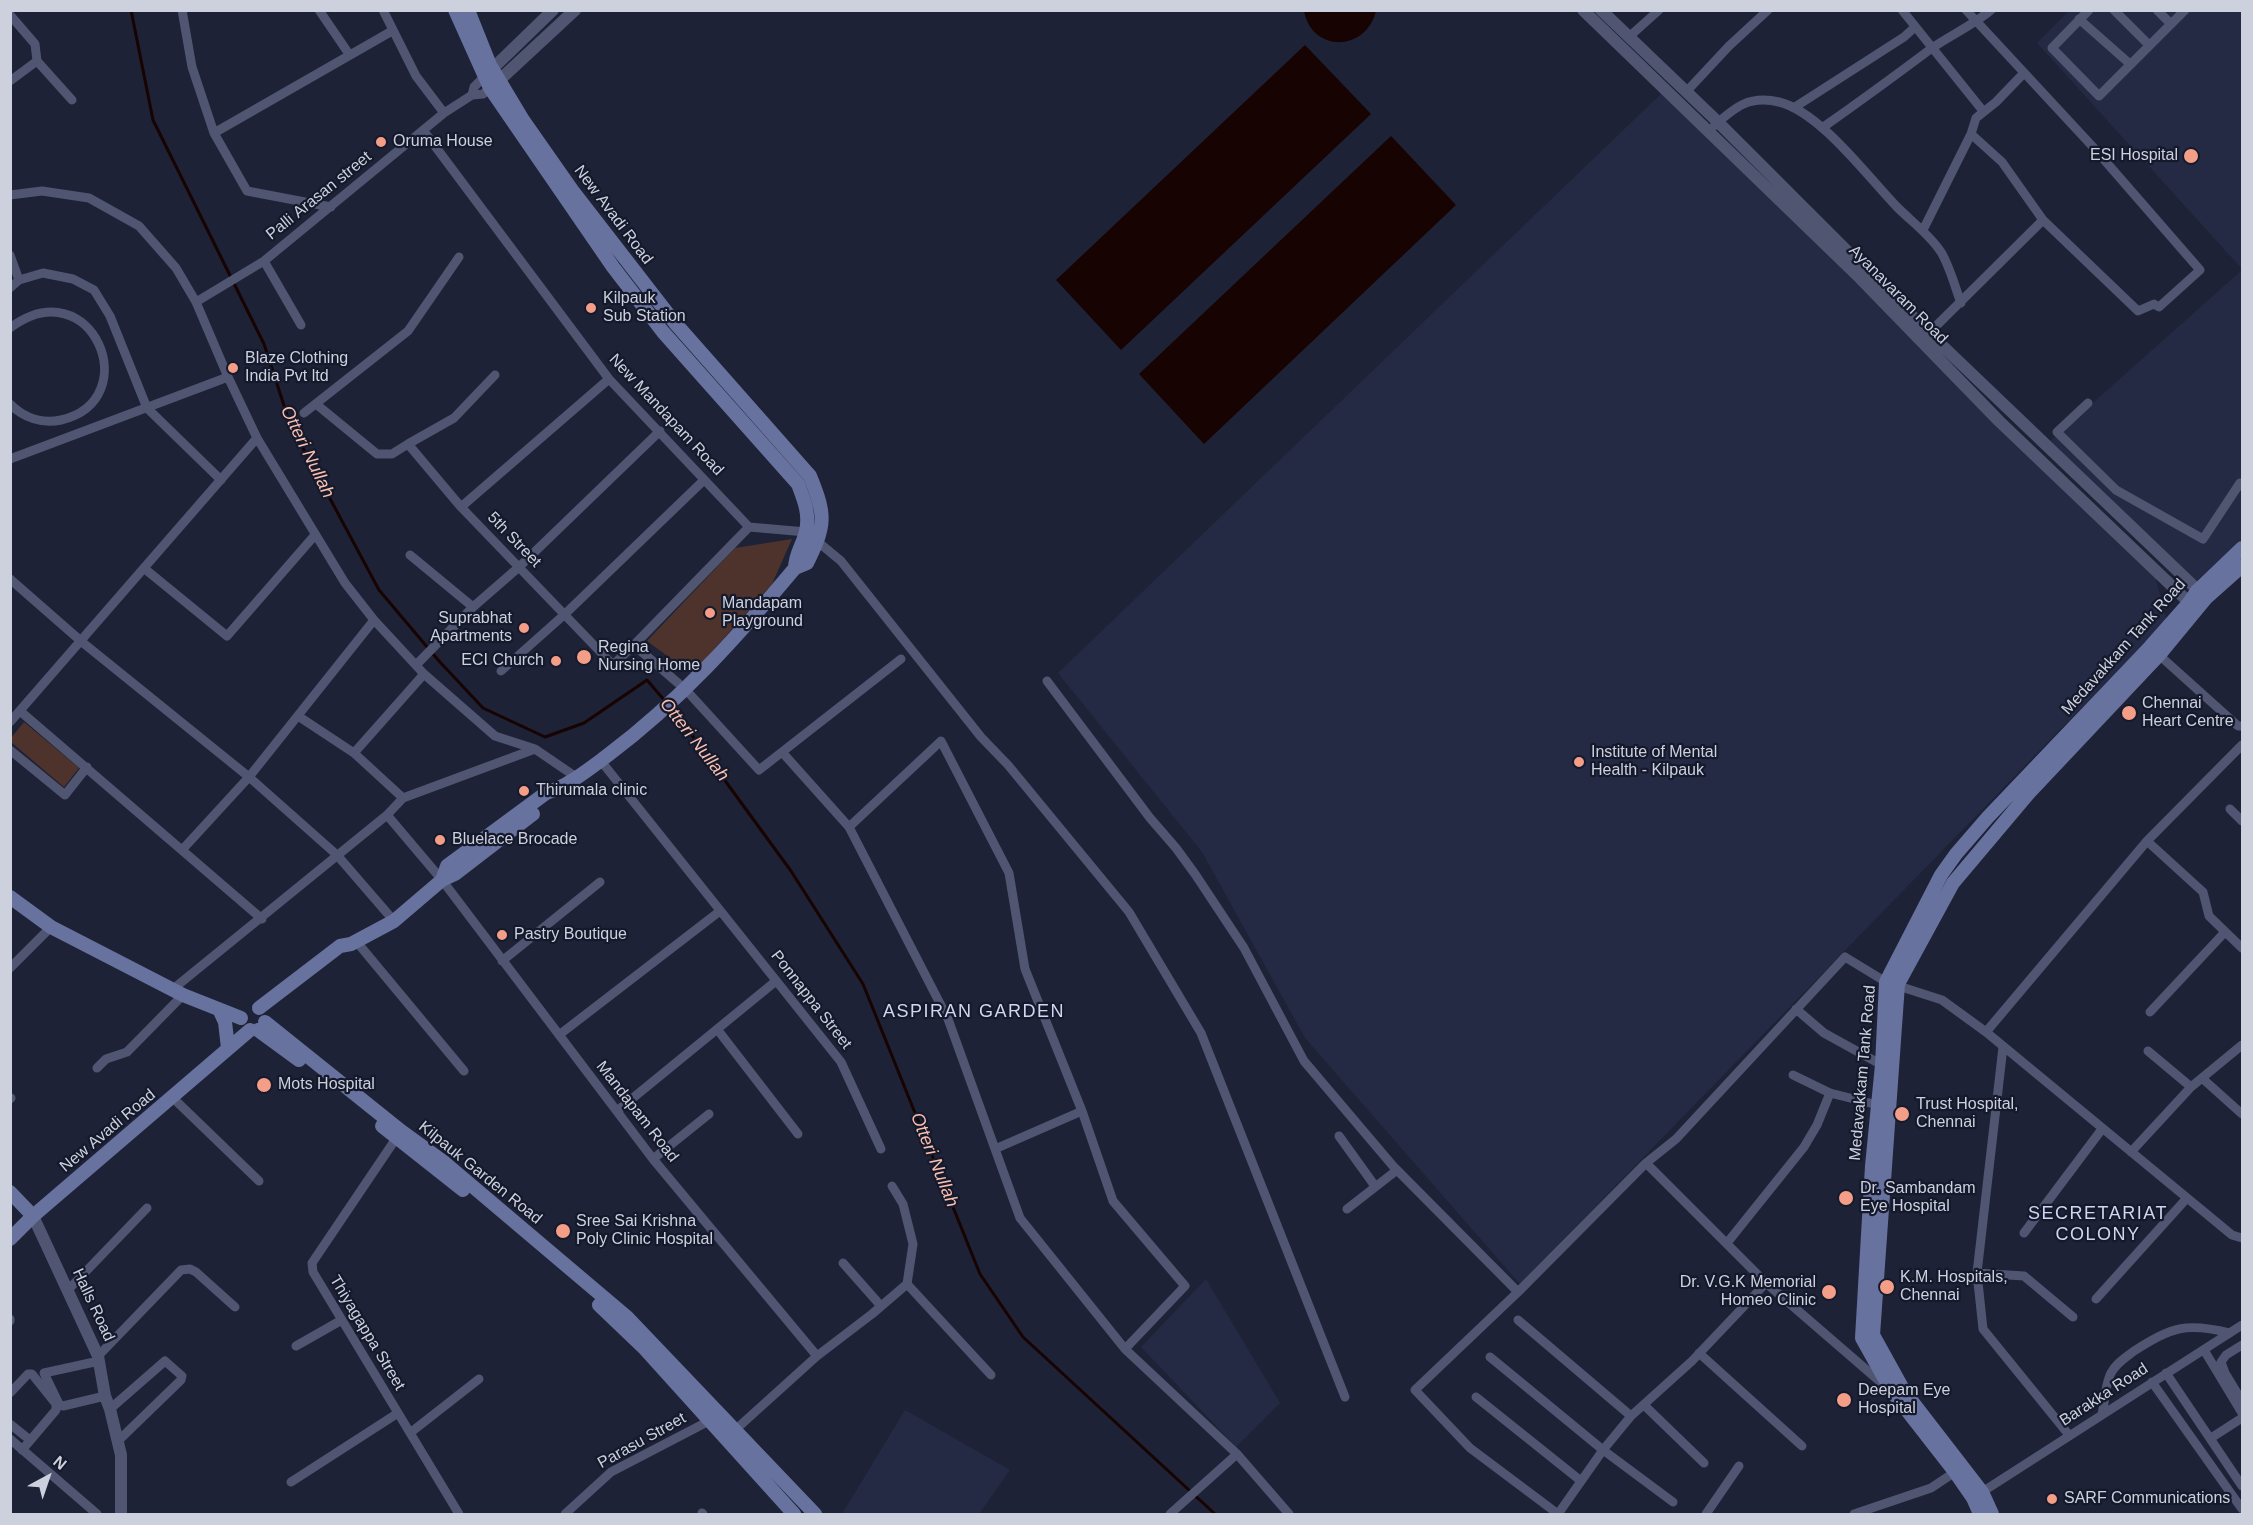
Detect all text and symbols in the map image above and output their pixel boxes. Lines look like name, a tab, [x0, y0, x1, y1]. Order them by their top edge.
place label: Oruma House	[393, 132, 493, 152]
marker: Oruma House	[374, 135, 388, 149]
place label: ESI Hospital	[2090, 146, 2178, 166]
marker: ESI Hospital	[2182, 147, 2200, 165]
street label: Palli Arasan street	[263, 148, 375, 244]
street label: New Avadi Road	[570, 162, 656, 268]
street label: Ayanavaram Road	[1844, 241, 1952, 349]
place label: Kilpauk Sub Station	[603, 289, 686, 327]
marker: Kilpauk Sub Station	[584, 301, 598, 315]
place label: Blaze Clothing India Pvt ltd	[245, 349, 348, 387]
street label: New Mandapam Road	[605, 350, 727, 480]
marker: Blaze Clothing India Pvt ltd	[226, 361, 240, 375]
water label: Otteri Nullah	[275, 402, 339, 502]
street label: 5th Street	[483, 508, 545, 572]
street label: Medavakkam Tank Road	[2058, 575, 2190, 719]
place label: Mandapam Playground	[722, 594, 803, 632]
marker: Mandapam Playground	[703, 606, 717, 620]
place label: Suprabhat Apartments	[430, 609, 512, 647]
marker: Suprabhat Apartments	[517, 621, 531, 635]
place label: Regina Nursing Home	[598, 638, 700, 676]
marker: Regina Nursing Home	[575, 648, 593, 666]
place label: ECI Church	[461, 651, 544, 671]
marker: ECI Church	[549, 654, 563, 668]
water label: Otteri Nullah	[655, 694, 733, 786]
place label: Chennai Heart Centre	[2142, 694, 2234, 732]
marker: Chennai Heart Centre	[2120, 704, 2138, 722]
place label: Institute of Mental Health - Kilpauk	[1591, 743, 1717, 781]
marker: Institute of Mental Health - Kilpauk	[1572, 755, 1586, 769]
place label: Thirumala clinic	[536, 781, 647, 801]
marker: Thirumala clinic	[517, 784, 531, 798]
place label: Bluelace Brocade	[452, 830, 577, 850]
marker: Bluelace Brocade	[433, 833, 447, 847]
place label: Pastry Boutique	[514, 925, 627, 945]
marker: Pastry Boutique	[495, 928, 509, 942]
street label: Ponnappa Street	[766, 947, 856, 1053]
street label: Medavakkam Tank Road	[1846, 984, 1880, 1162]
district label: ASPIRAN GARDEN	[883, 1001, 1065, 1023]
street label: Mandapam Road	[592, 1058, 682, 1166]
place label: Mots Hospital	[278, 1075, 375, 1095]
marker: Mots Hospital	[255, 1076, 273, 1094]
street label: New Avadi Road	[56, 1085, 160, 1177]
place label: Trust Hospital, Chennai	[1916, 1095, 2019, 1133]
marker: Trust Hospital, Chennai	[1893, 1105, 1911, 1123]
water label: Otteri Nullah	[905, 1110, 963, 1210]
street label: Kilpauk Garden Road	[415, 1117, 545, 1229]
place label: Dr. Sambandam Eye Hospital	[1860, 1179, 1976, 1217]
marker: Dr. Sambandam Eye Hospital	[1837, 1189, 1855, 1207]
district label: SECRETARIAT COLONY	[2028, 1203, 2168, 1246]
place label: Sree Sai Krishna Poly Clinic Hospital	[576, 1212, 713, 1250]
marker: Sree Sai Krishna Poly Clinic Hospital	[554, 1222, 572, 1240]
street label: Halls Road	[68, 1265, 118, 1345]
place label: K.M. Hospitals, Chennai	[1900, 1268, 2008, 1306]
street label: Thiyagappa Street	[325, 1272, 409, 1394]
place label: Dr. V.G.K Memorial Homeo Clinic	[1680, 1273, 1816, 1311]
marker: K.M. Hospitals, Chennai	[1878, 1278, 1896, 1296]
marker: Dr. V.G.K Memorial Homeo Clinic	[1820, 1283, 1838, 1301]
street label: Barakka Road	[2056, 1359, 2152, 1431]
place label: Deepam Eye Hospital	[1858, 1381, 1950, 1419]
marker: Deepam Eye Hospital	[1835, 1391, 1853, 1409]
street label: Parasu Street	[595, 1409, 689, 1473]
north arrow	[18, 1447, 78, 1507]
text: N	[50, 1453, 70, 1473]
place label: SARF Communications	[2064, 1489, 2230, 1509]
marker: SARF Communications	[2045, 1492, 2059, 1506]

